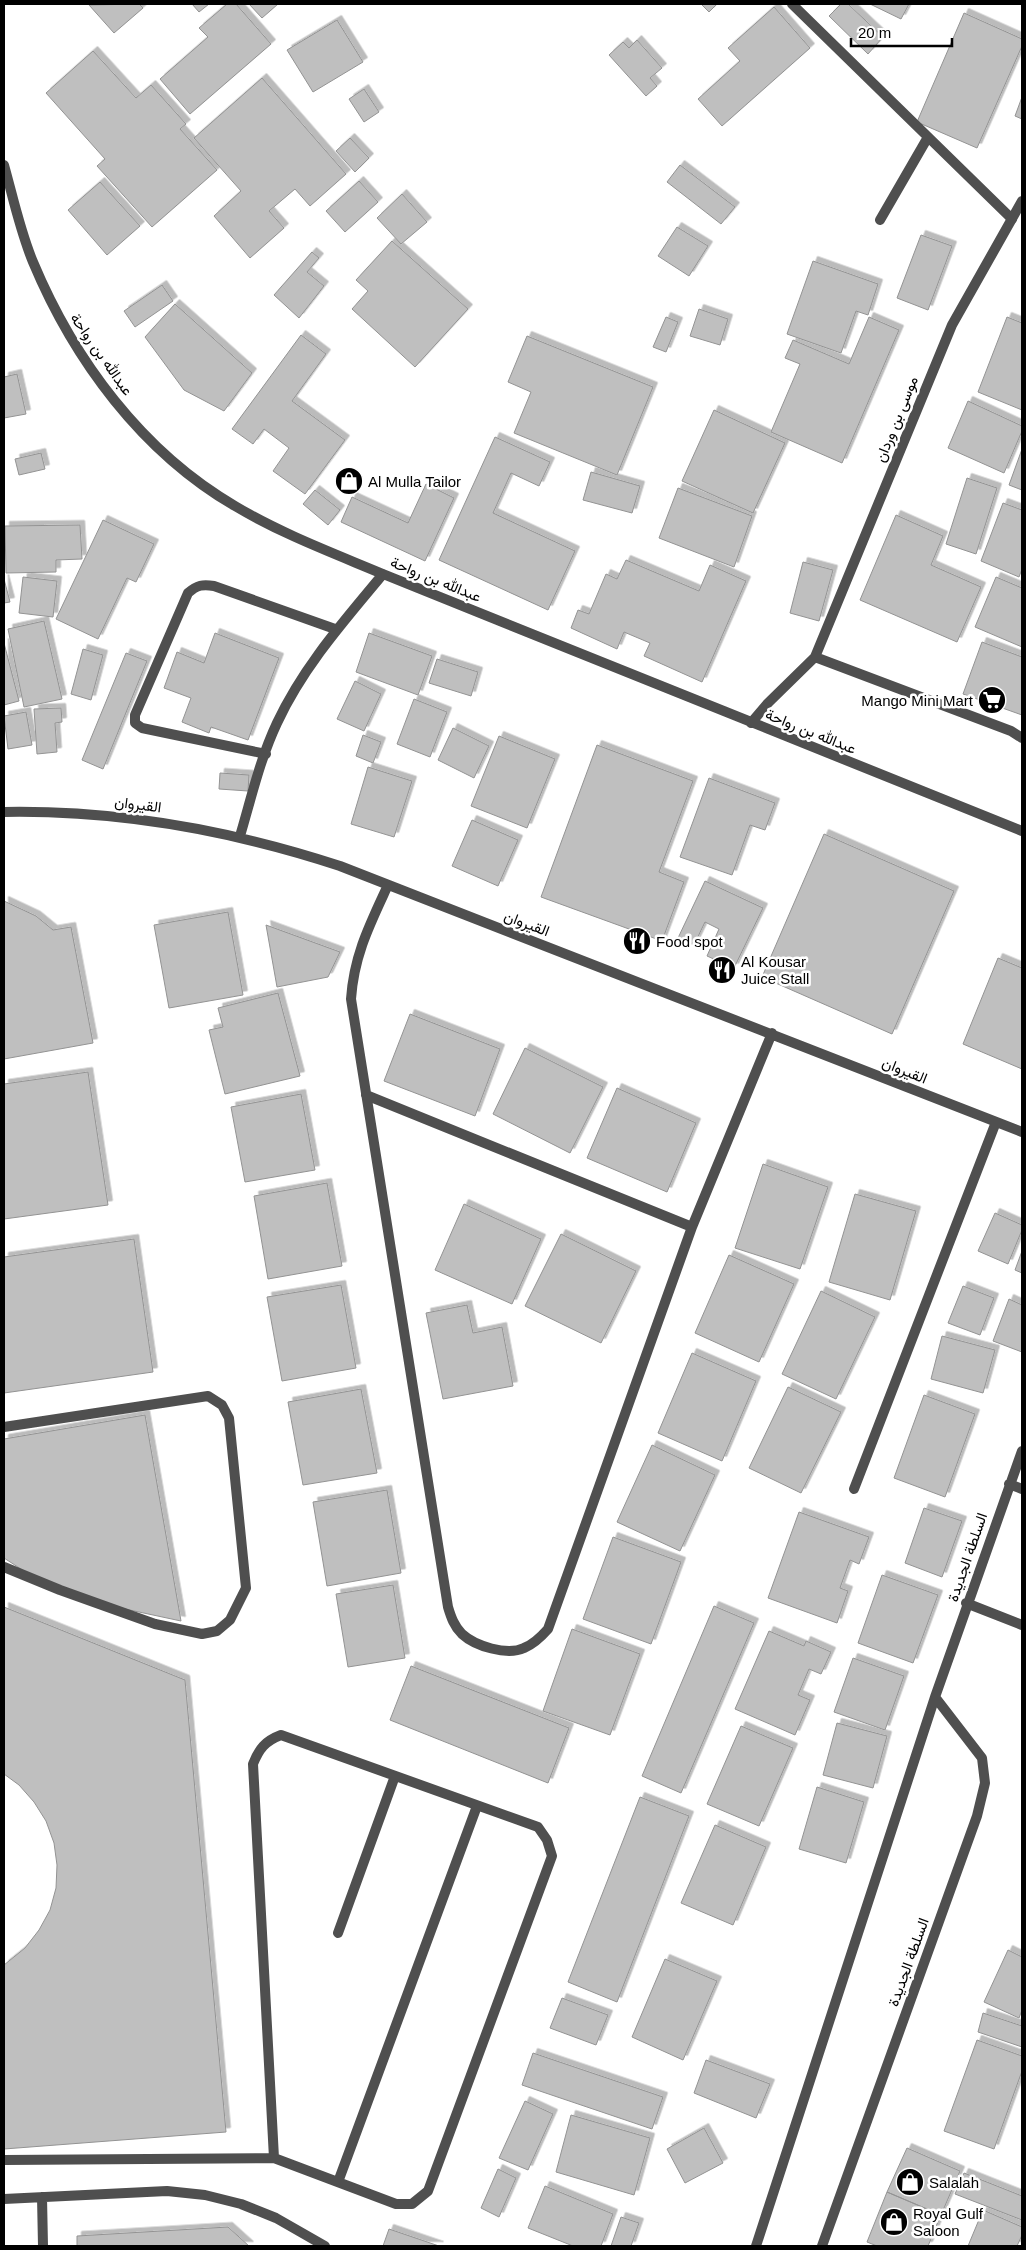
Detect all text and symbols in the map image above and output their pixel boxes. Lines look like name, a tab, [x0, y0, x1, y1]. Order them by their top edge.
scale bar	[851, 15, 952, 47]
text: 20 m	[858, 24, 891, 41]
street label: عبدالله بن رواحة	[66, 310, 137, 400]
street label: موسى بن وردان	[871, 374, 923, 465]
shop icon: Al Mulla Tailor	[334, 466, 364, 496]
place label: Al Mulla Tailor	[368, 473, 461, 490]
street label: عبدالله بن رواحة	[387, 553, 484, 607]
supermarket icon: Mango Mini Mart	[977, 685, 1007, 715]
place label: Mango Mini Mart	[861, 692, 974, 709]
street label: عبدالله بن رواحة	[762, 705, 859, 759]
street label: القيروان	[113, 793, 162, 816]
street label: القيروان	[502, 907, 552, 940]
restaurant icon: Food spot	[622, 926, 652, 956]
place label: Food spot	[656, 933, 724, 950]
place label: Al Kousar Juice Stall	[741, 953, 809, 987]
restaurant icon: Al Kousar Juice Stall	[707, 955, 737, 985]
street label: القيروان	[880, 1053, 930, 1088]
street label: السلطة الجديدة	[944, 1510, 991, 1604]
street label: السلطة الجديدة	[884, 1915, 933, 2009]
shop icon: Salalah	[895, 2167, 925, 2197]
place label: Salalah	[929, 2174, 979, 2191]
place label: Royal Gulf Saloon	[913, 2205, 984, 2239]
shop icon: Royal Gulf Saloon	[879, 2207, 909, 2237]

